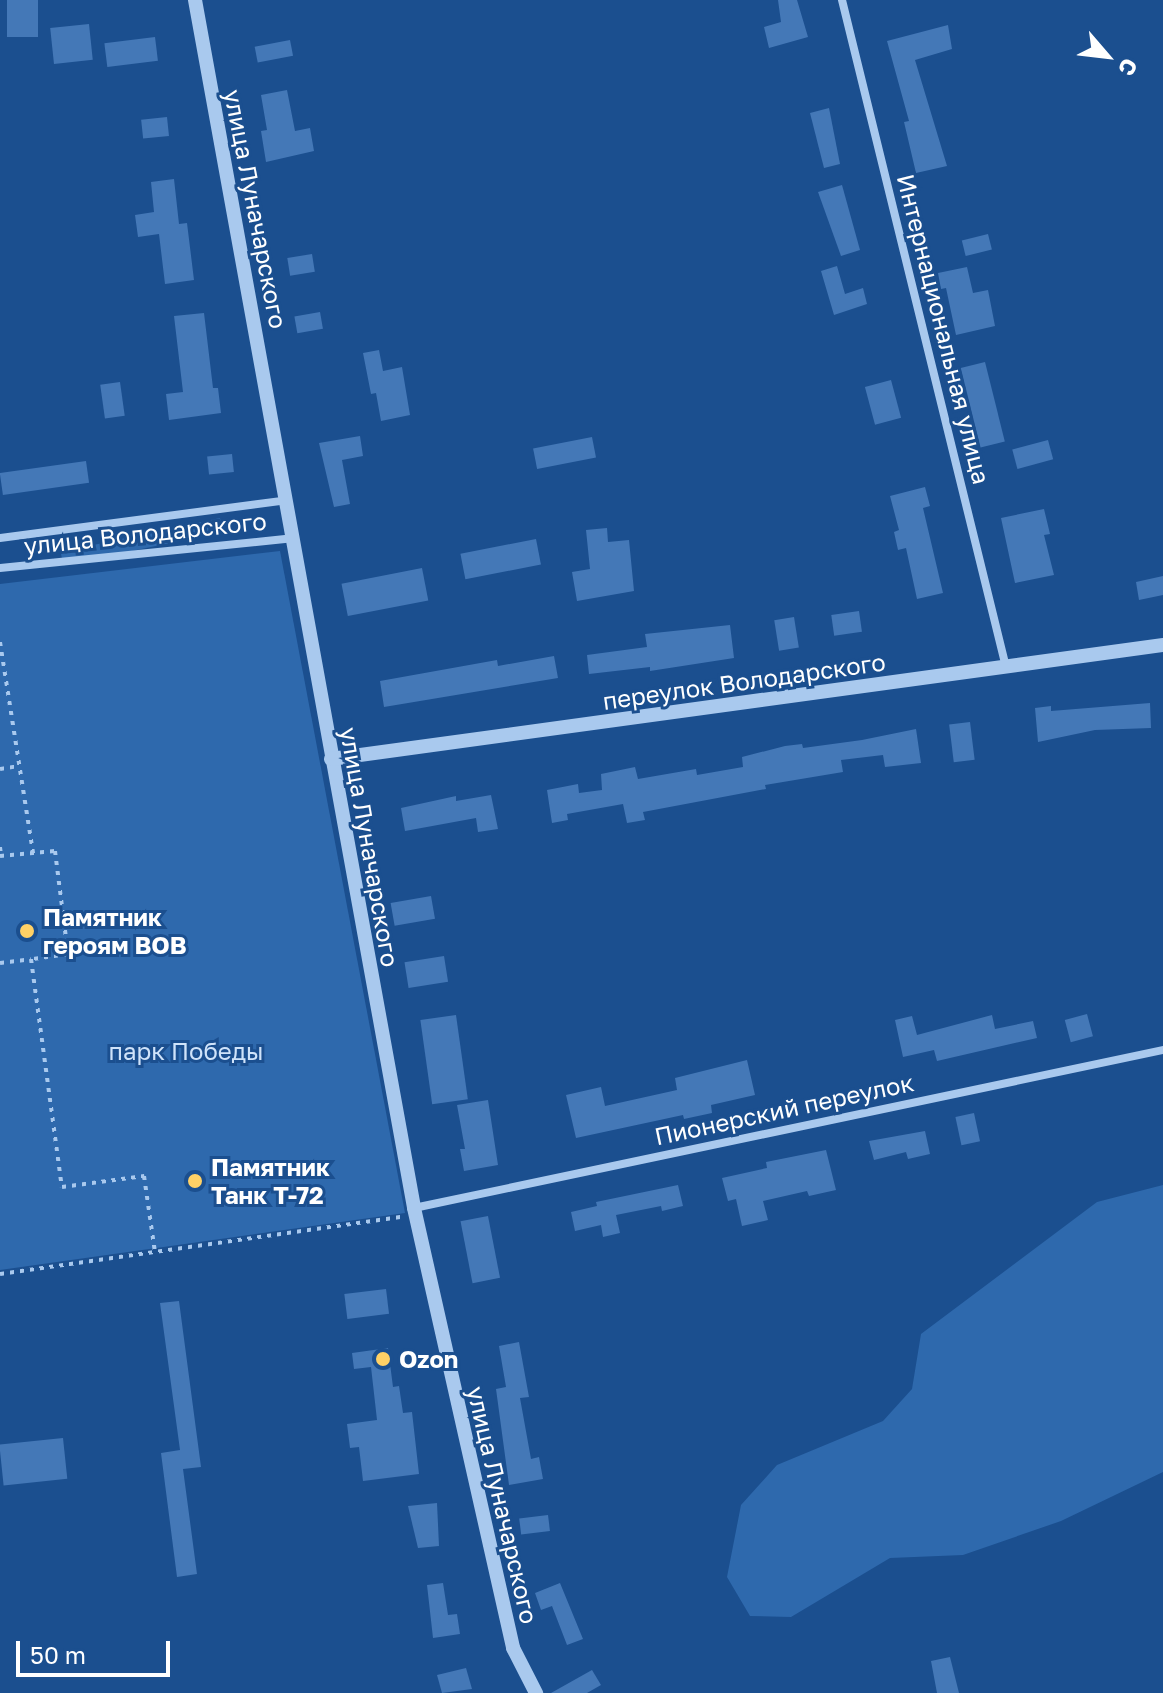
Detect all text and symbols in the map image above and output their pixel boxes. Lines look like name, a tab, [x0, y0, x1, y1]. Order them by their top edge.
north arrow	[1067, 16, 1147, 96]
text: С	[1113, 54, 1144, 81]
street label: улица Луначарского	[219, 87, 293, 331]
street label: Интернациональная улица	[892, 171, 996, 487]
street label: улица Володарского	[22, 506, 268, 560]
street label: переулок Володарского	[601, 647, 887, 715]
street label: улица Луначарского	[335, 725, 405, 969]
place label: Памятник героям ВОВ	[43, 903, 187, 959]
marker: Памятник героям ВОВ	[18, 922, 36, 940]
park label: парк Победы	[109, 1037, 263, 1065]
street label: Пионерский переулок	[652, 1067, 916, 1151]
place label: Памятник Танк Т-72	[211, 1153, 330, 1209]
marker: Памятник Танк Т-72	[186, 1172, 204, 1190]
place label: Ozon	[399, 1345, 458, 1373]
marker: Ozon	[374, 1350, 392, 1368]
street label: улица Луначарского	[462, 1383, 544, 1627]
scale bar	[20, 1625, 174, 1675]
text: 50 m	[30, 1640, 86, 1669]

